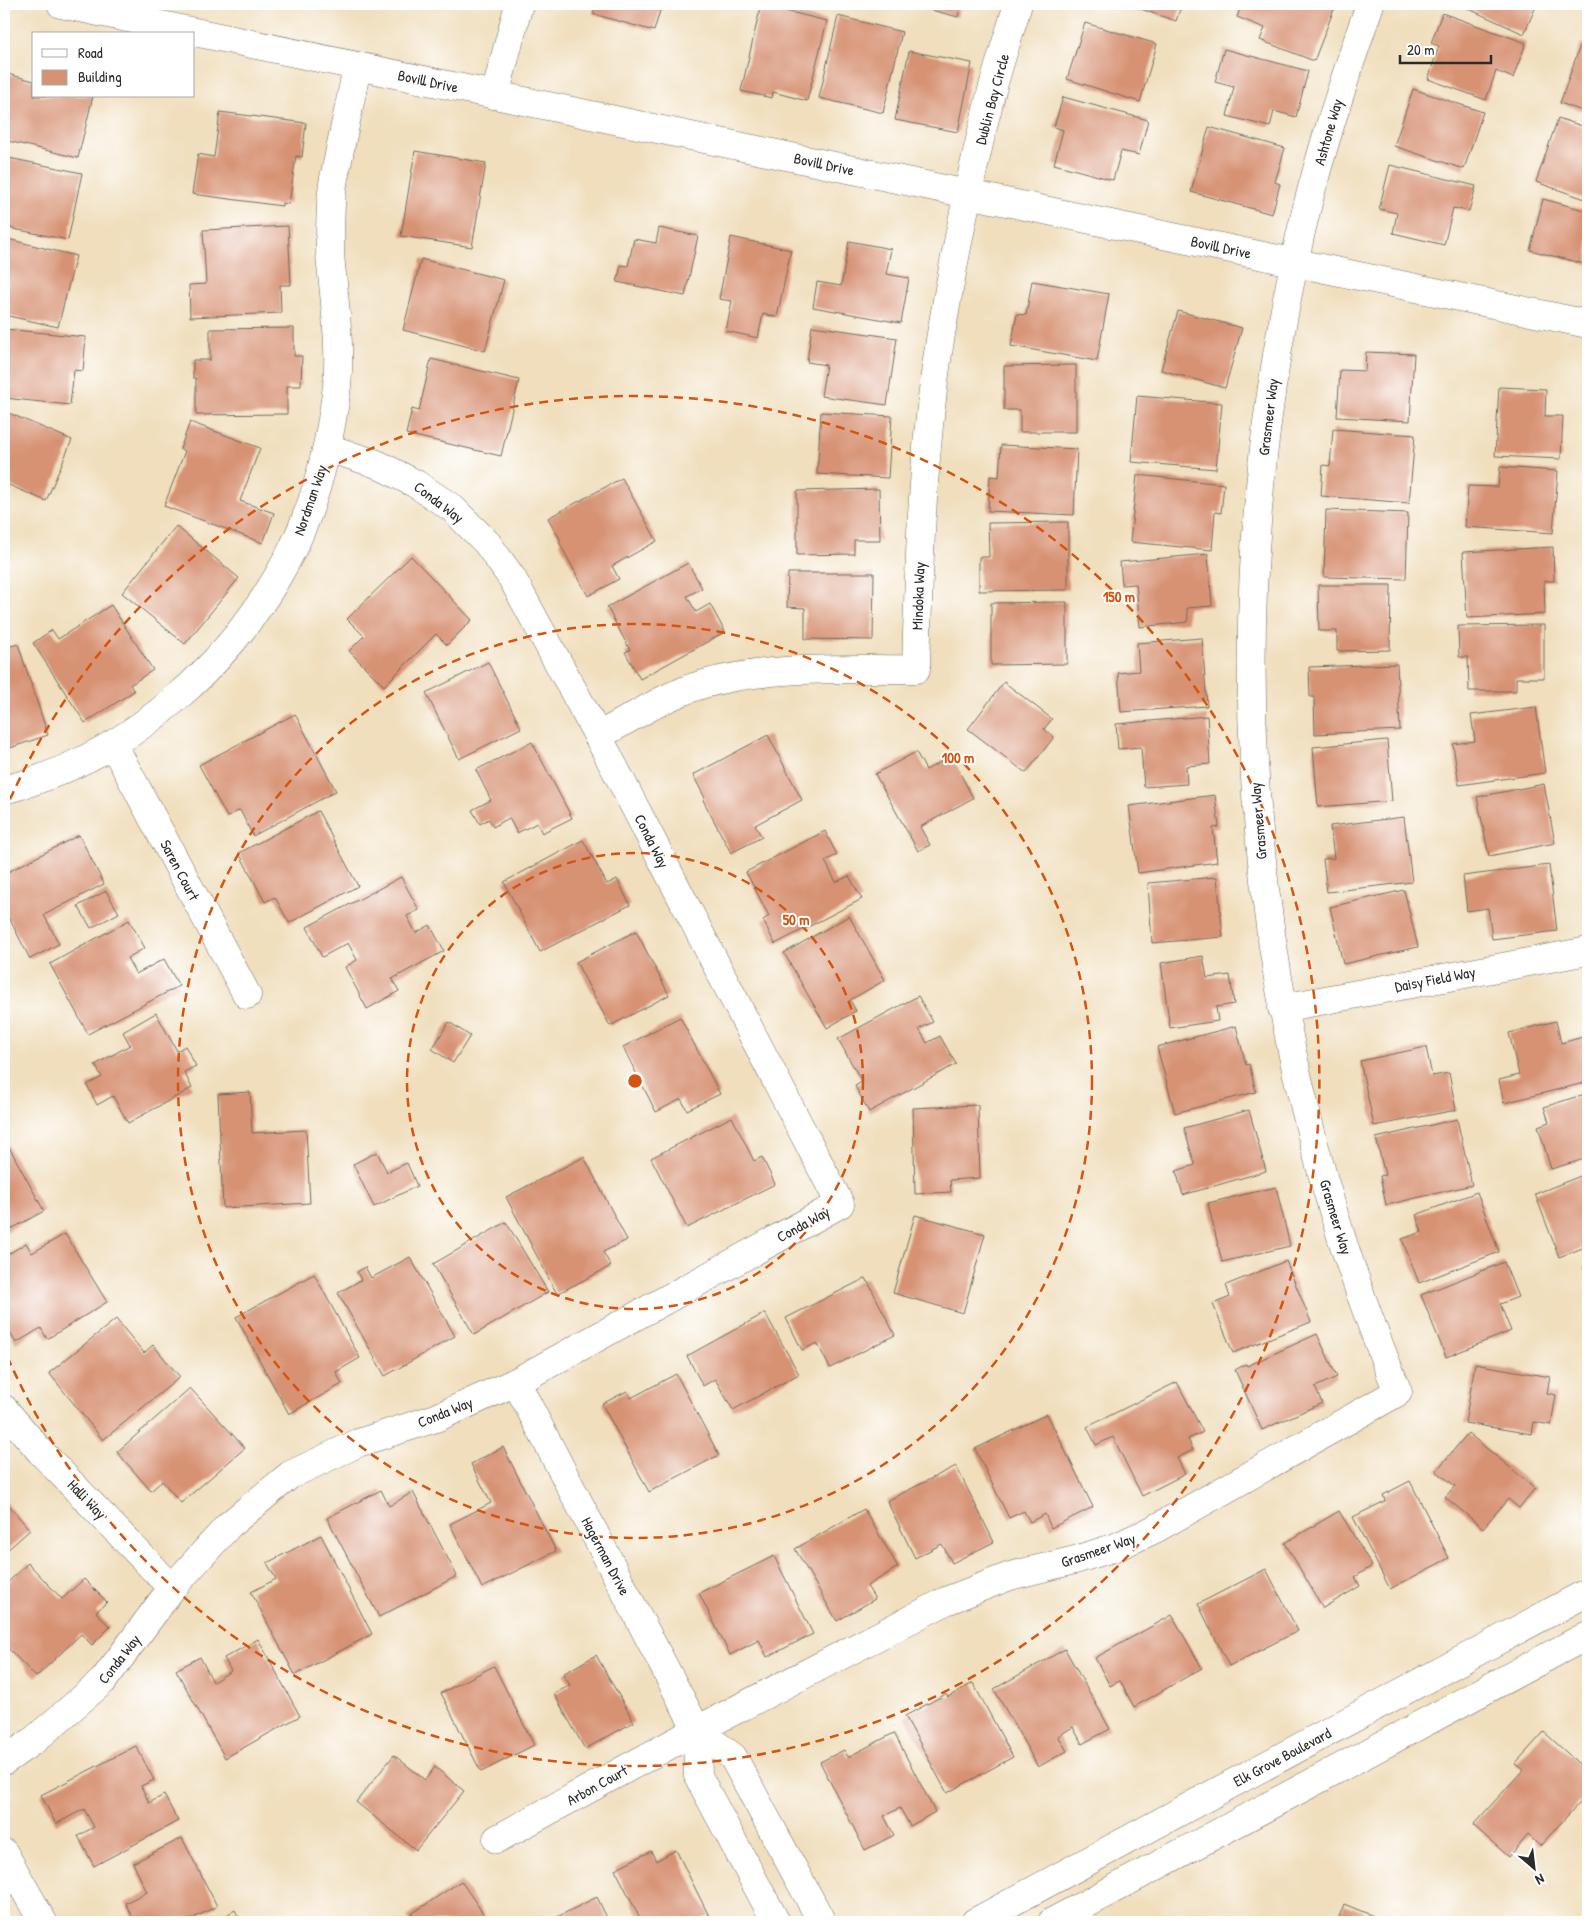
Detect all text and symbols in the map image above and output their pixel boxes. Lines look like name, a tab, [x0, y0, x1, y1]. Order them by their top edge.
legend	[32, 32, 195, 98]
scale bar	[1400, 32, 1491, 64]
text: 20 m	[1407, 39, 1434, 60]
text: Road	[78, 42, 103, 63]
street label: Dublin Bay Circle	[970, 51, 1014, 147]
street label: Bovill Drive	[396, 64, 460, 98]
text: Building	[78, 66, 122, 87]
street label: Ashtone Way	[1308, 96, 1348, 168]
street label: Bovill Drive	[792, 147, 856, 181]
street label: Bovill Drive	[1189, 230, 1253, 264]
street label: Grasmeer Way	[1253, 377, 1283, 457]
street label: Nordman Way	[288, 462, 332, 538]
street label: Conda Way	[410, 476, 468, 528]
street label: Mindoka Way	[906, 562, 930, 630]
text: 150 m	[1103, 586, 1135, 607]
text: 100 m	[942, 747, 974, 768]
street label: Grasmeer Way	[1244, 781, 1272, 861]
street label: Conda Way	[630, 811, 674, 871]
street label: Saren Court	[155, 836, 205, 905]
text: 50 m	[783, 909, 809, 930]
street label: Daisy Field Way	[1393, 961, 1477, 997]
centre of rings	[626, 1072, 644, 1090]
street label: Grasmeer Way	[1315, 1177, 1357, 1257]
street label: Conda Way	[773, 1201, 833, 1247]
street label: Conda Way	[414, 1391, 476, 1433]
street label: Halli Way	[63, 1475, 111, 1523]
street label: Hagerman Drive	[577, 1513, 635, 1599]
street label: Grasmeer Way	[1058, 1527, 1138, 1573]
street label: Conda Way	[93, 1630, 145, 1688]
street label: Elk Grove Boulevard	[1229, 1722, 1335, 1792]
street label: Arbon Court	[563, 1759, 632, 1810]
north arrow	[1510, 1844, 1560, 1894]
text: N	[1532, 1870, 1548, 1890]

